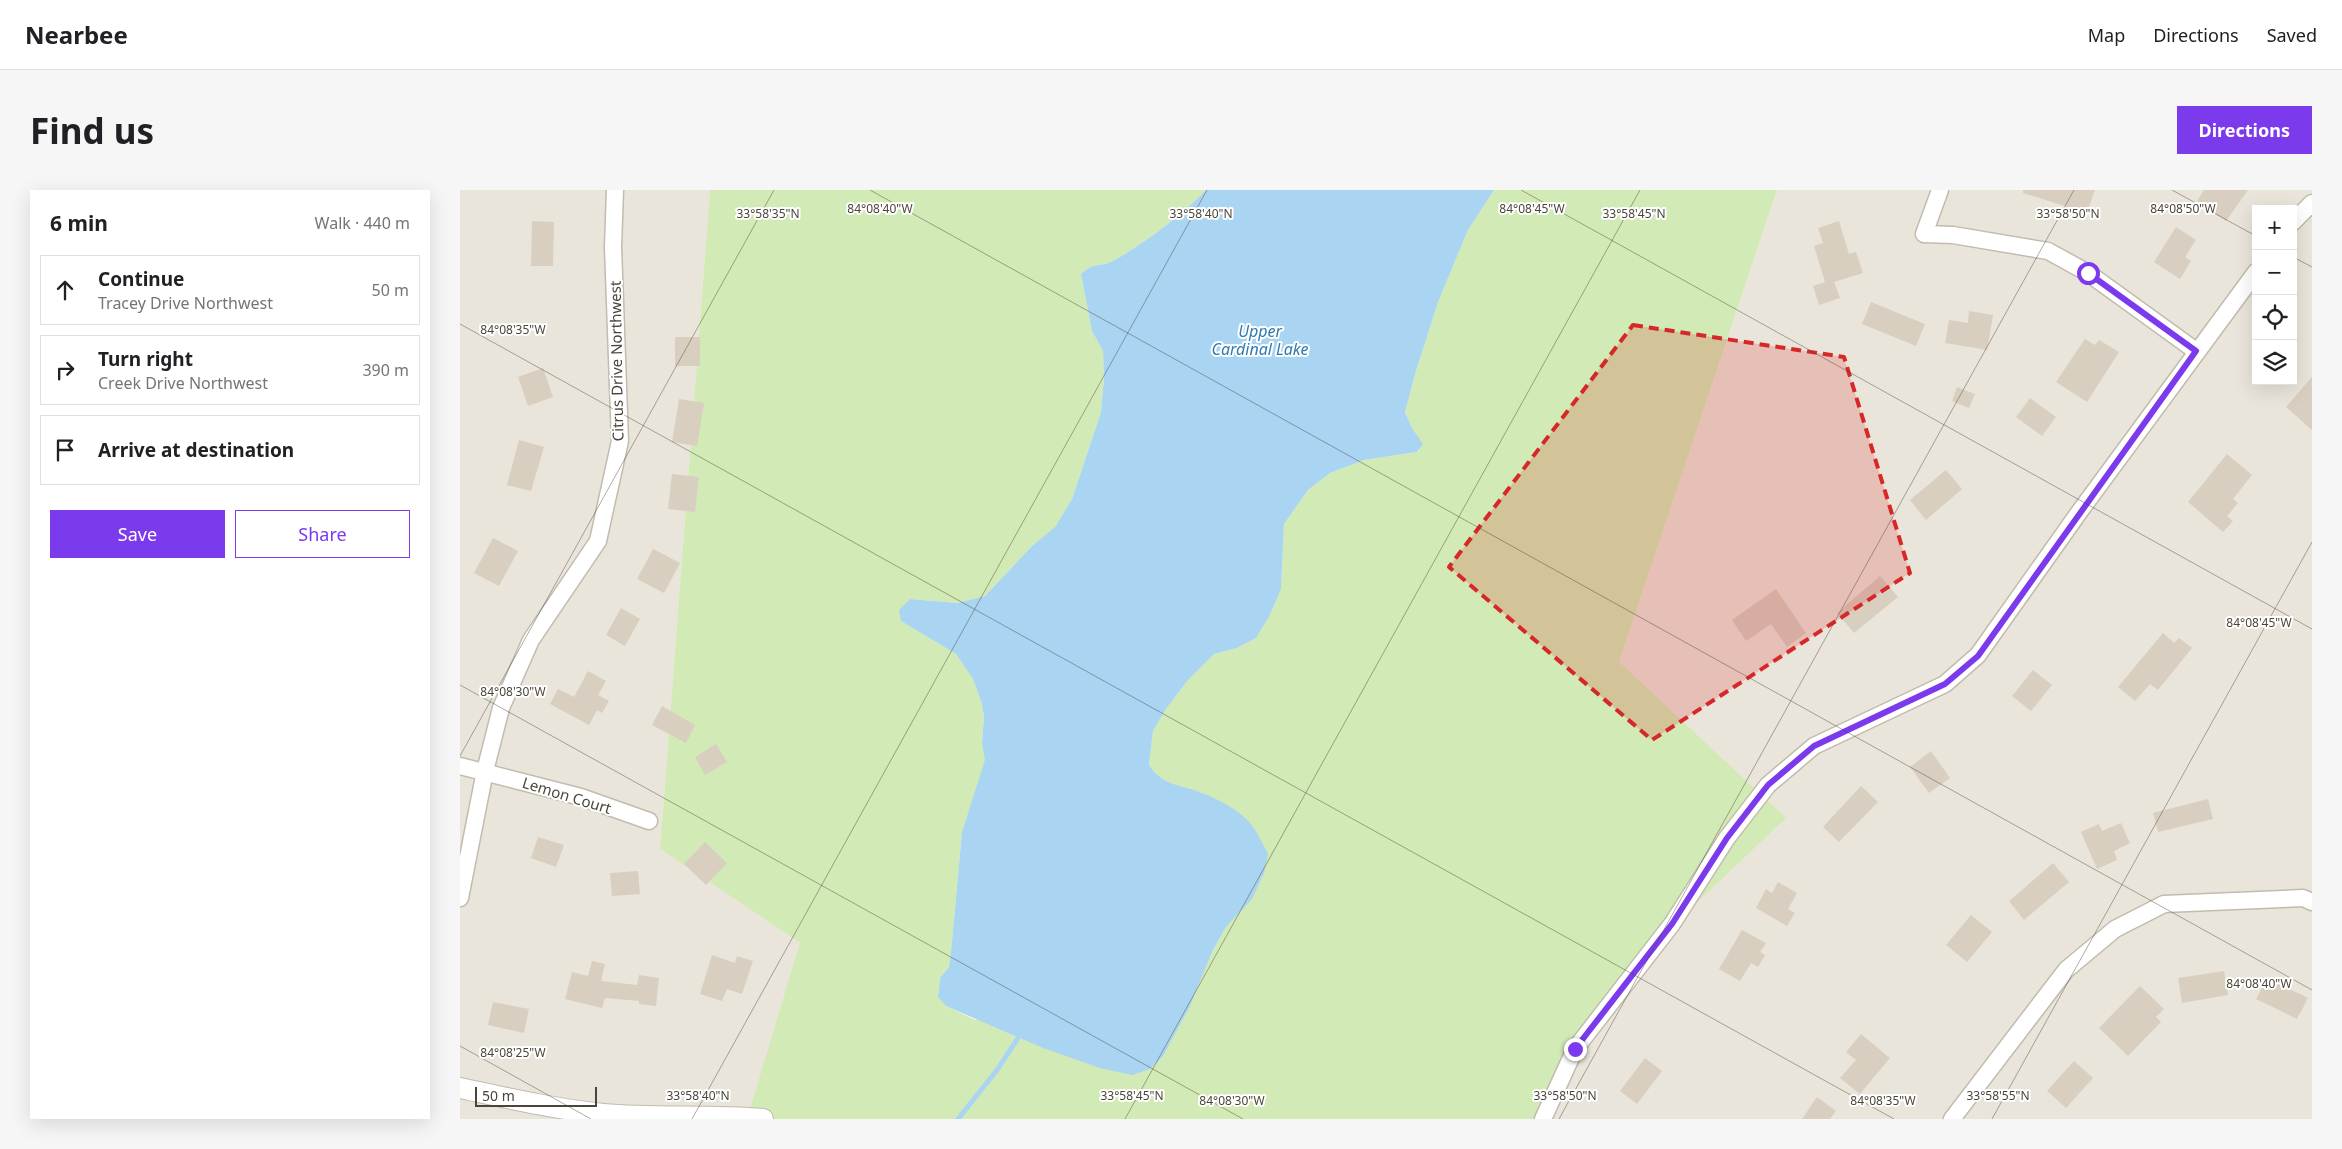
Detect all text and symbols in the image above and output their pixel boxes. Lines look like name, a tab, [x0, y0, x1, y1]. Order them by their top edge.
text: Nearbee	[25, 18, 128, 51]
text: Map	[2088, 23, 2125, 47]
text: Directions	[2153, 23, 2239, 47]
text: Saved	[2267, 23, 2317, 47]
button: Directions	[2177, 106, 2312, 154]
text: Find us	[30, 107, 154, 154]
text: 84°08'40"W	[847, 200, 913, 217]
text: 84°08'45"W	[1499, 200, 1565, 217]
text: 84°08'50"W	[2150, 200, 2216, 217]
text: 33°58'35"N	[736, 205, 800, 222]
text: 33°58'40"N	[1169, 205, 1233, 222]
text: 33°58'45"N	[1602, 205, 1666, 222]
text: 33°58'50"N	[2036, 205, 2100, 222]
map controls	[2252, 205, 2297, 385]
button: +	[2252, 205, 2297, 250]
text: 6 min	[50, 209, 108, 237]
text: Walk · 440 m	[315, 212, 410, 234]
button: −	[2252, 250, 2297, 295]
route start	[2077, 262, 2100, 285]
text: Continue	[98, 266, 184, 292]
icon: ahead	[51, 276, 79, 304]
text: 50 m	[372, 279, 409, 301]
street label: Citrus Drive Northwest	[605, 280, 627, 441]
text: Tracey Drive Northwest	[98, 292, 273, 314]
button: locate	[2252, 295, 2297, 340]
water label: Upper Cardinal Lake	[1212, 320, 1308, 360]
text: 84°08'35"W	[480, 321, 546, 338]
button: layers	[2252, 340, 2297, 385]
text: Turn right	[98, 346, 193, 372]
icon: right	[51, 356, 79, 384]
text: 390 m	[362, 359, 409, 381]
text: Creek Drive Northwest	[98, 372, 268, 394]
icon: arrive	[51, 436, 79, 464]
text: Arrive at destination	[98, 437, 294, 463]
button: Save	[50, 510, 225, 558]
button: Share	[235, 510, 410, 558]
text: 84°08'45"W	[2226, 614, 2292, 631]
text: 84°08'30"W	[480, 683, 546, 700]
street label: Lemon Court	[520, 772, 614, 818]
text: 84°08'40"W	[2226, 975, 2292, 992]
route end	[1564, 1038, 1587, 1061]
text: 84°08'25"W	[480, 1044, 546, 1061]
scale bar	[475, 1084, 598, 1107]
text: 50 m	[482, 1086, 515, 1105]
text: 33°58'40"N	[666, 1087, 730, 1104]
text: 33°58'45"N	[1100, 1087, 1164, 1104]
text: 33°58'50"N	[1533, 1087, 1597, 1104]
text: 33°58'55"N	[1966, 1087, 2030, 1104]
text: 84°08'30"W	[1199, 1092, 1265, 1109]
text: 84°08'35"W	[1850, 1092, 1916, 1109]

